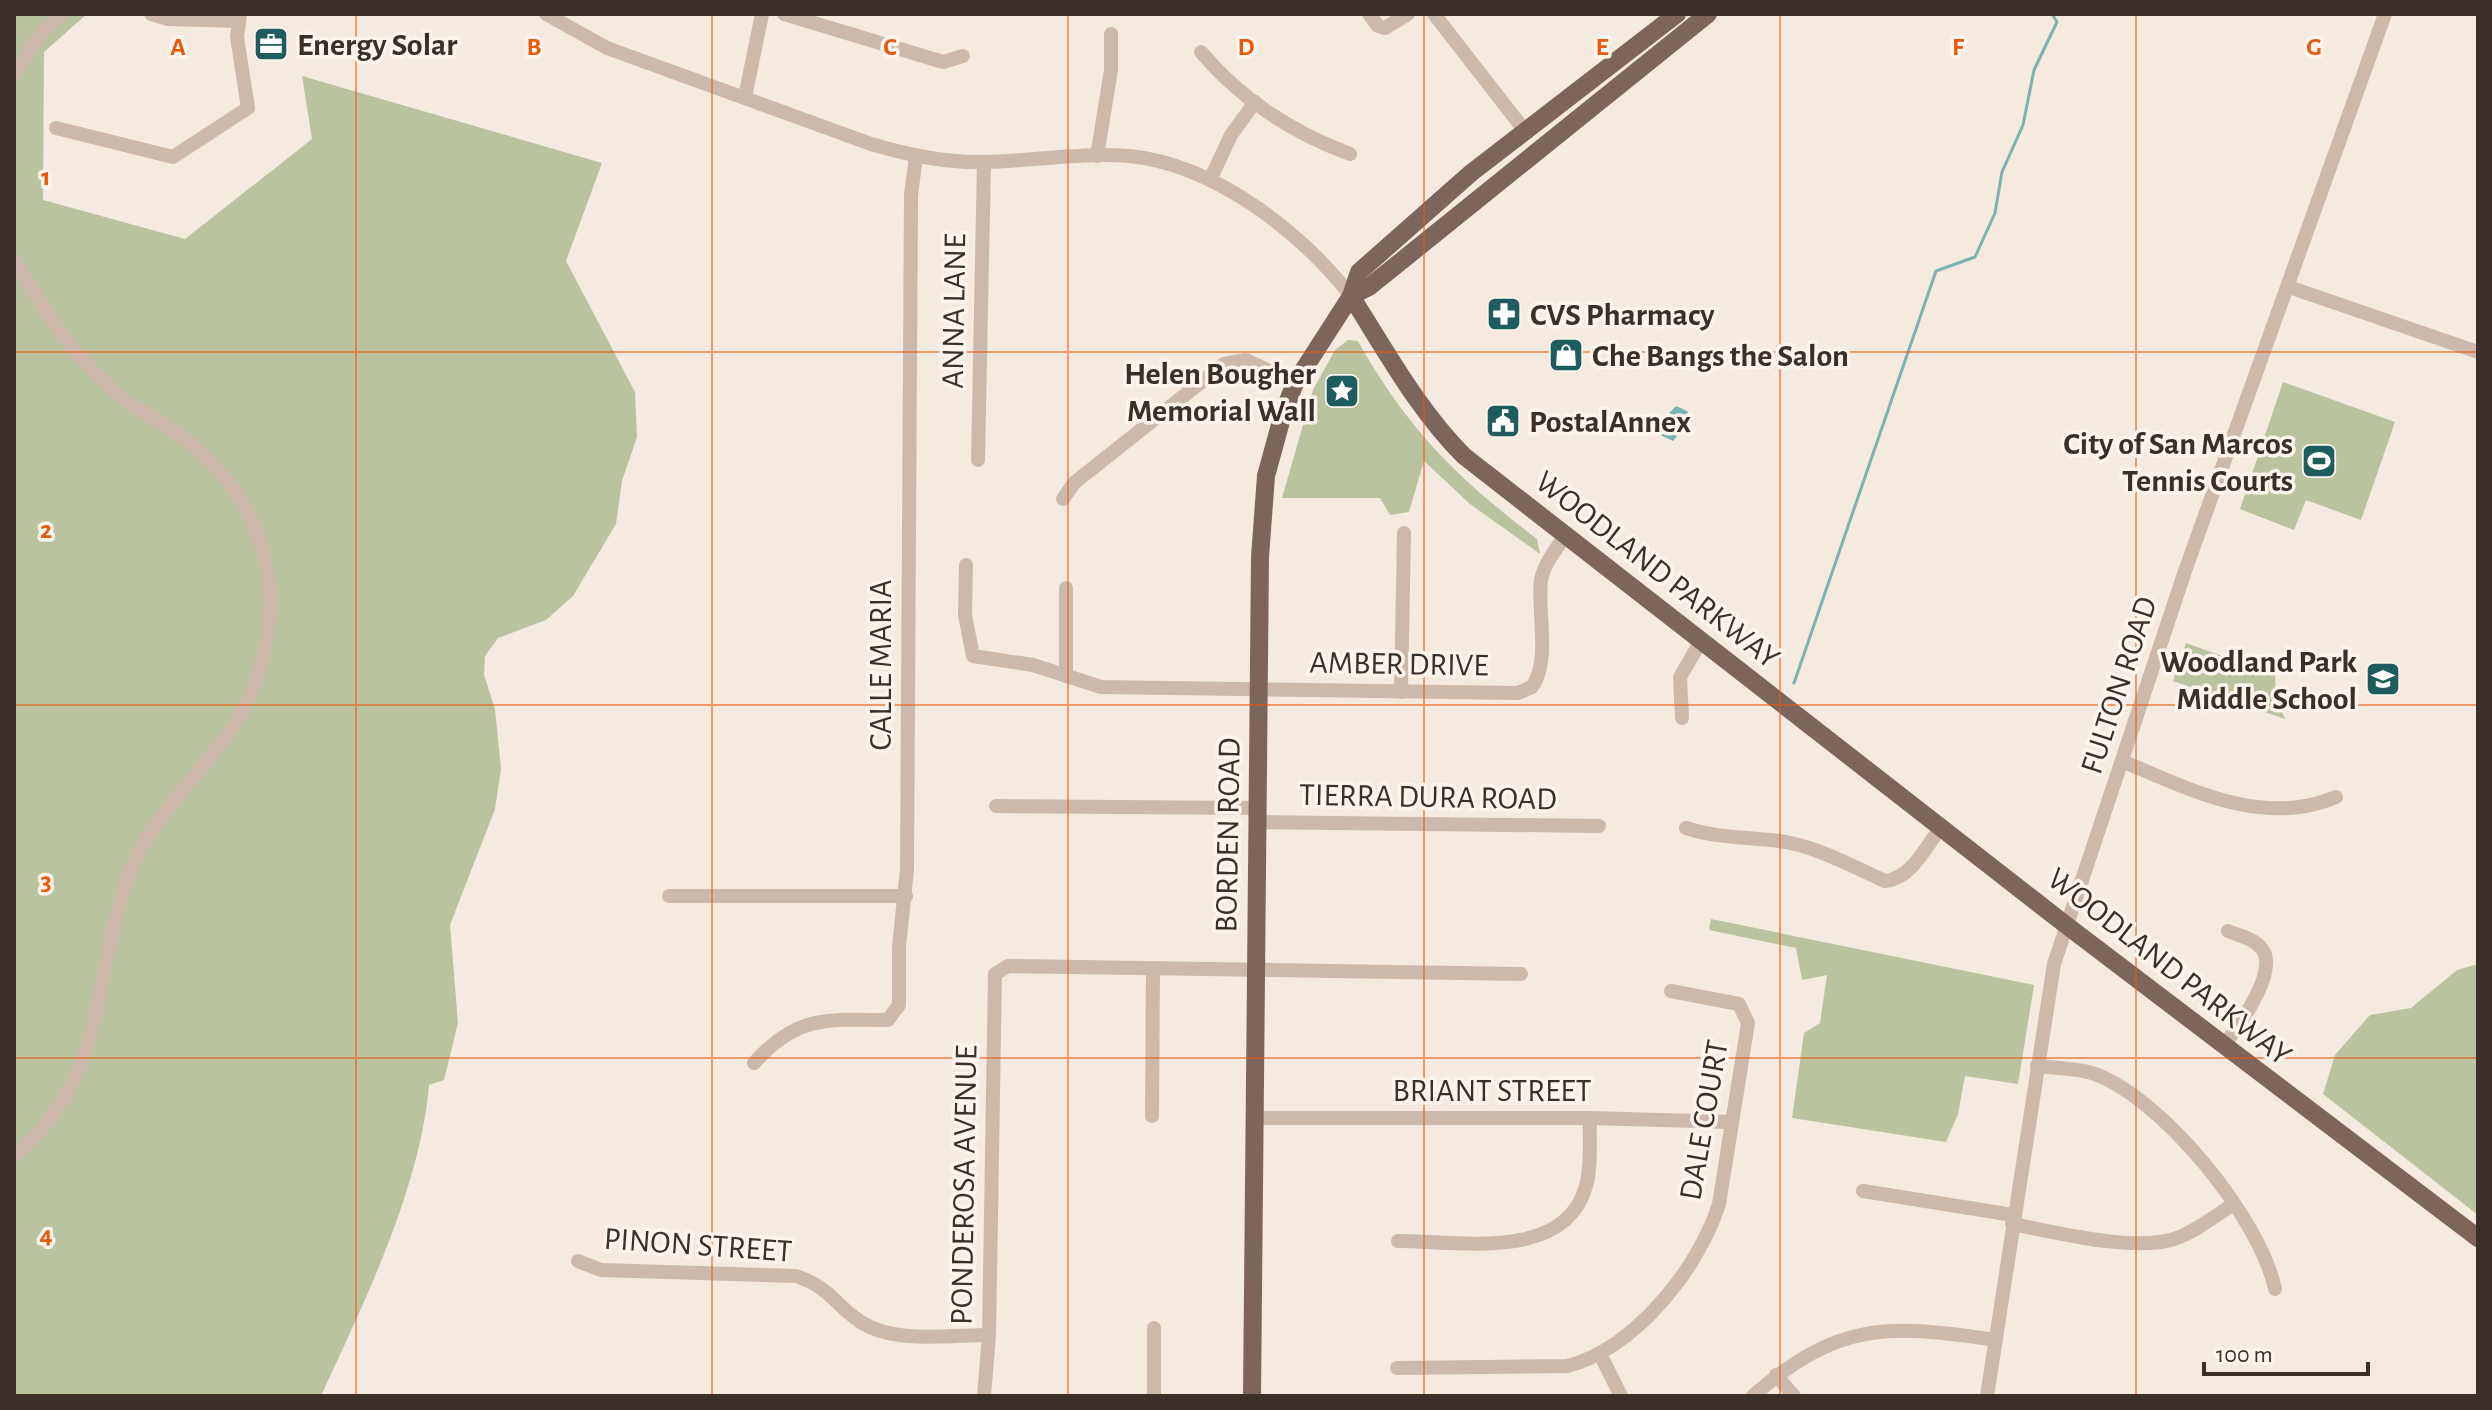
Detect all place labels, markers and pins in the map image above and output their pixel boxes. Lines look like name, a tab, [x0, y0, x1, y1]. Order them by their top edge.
office icon: Energy Solar	[252, 25, 290, 63]
place label: Energy Solar	[297, 29, 457, 61]
pharmacy icon: CVS Pharmacy	[1485, 295, 1523, 333]
place label: CVS Pharmacy	[1530, 299, 1715, 331]
shop icon: Che Bangs the Salon	[1547, 336, 1585, 374]
place label: Che Bangs the Salon	[1592, 340, 1849, 372]
place label: Helen Bougher Memorial Wall	[1124, 358, 1316, 427]
place icon: Helen Bougher Memorial Wall	[1323, 372, 1361, 410]
public building icon: PostalAnnex	[1484, 402, 1522, 440]
place label: PostalAnnex	[1529, 406, 1691, 438]
place label: City of San Marcos Tennis Courts	[2063, 428, 2293, 497]
sports icon: City of San Marcos Tennis Courts	[2300, 442, 2338, 480]
place label: Woodland Park Middle School	[2160, 646, 2357, 715]
school or university icon: Woodland Park Middle School	[2364, 660, 2402, 698]

